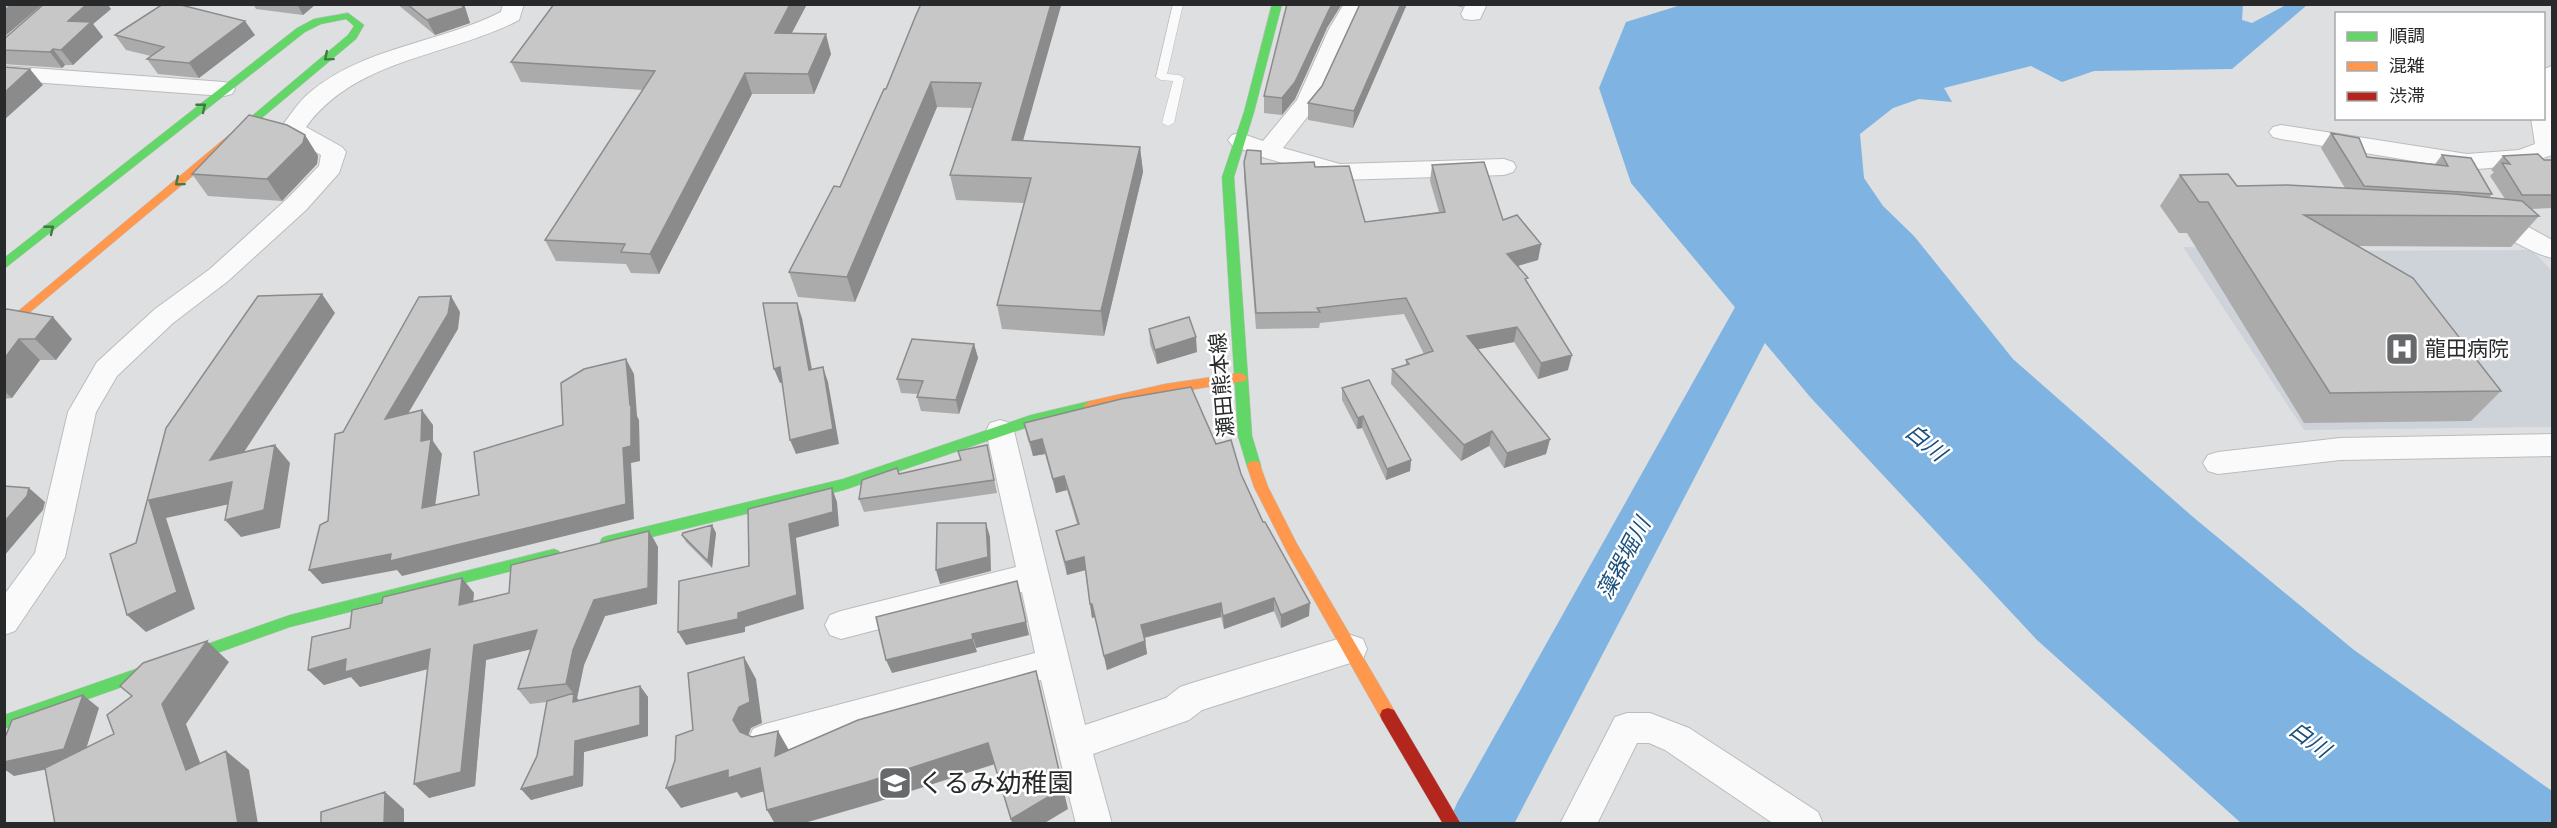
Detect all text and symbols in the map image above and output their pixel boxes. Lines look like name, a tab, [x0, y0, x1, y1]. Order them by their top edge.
legend	[2335, 12, 2545, 120]
text: 順調	[2389, 25, 2425, 47]
one-way arrow	[324, 49, 335, 60]
text: 混雑	[2389, 55, 2425, 77]
text: 渋滞	[2389, 85, 2425, 107]
one-way arrow	[195, 103, 206, 114]
one-way arrow	[175, 175, 186, 186]
one-way arrow	[43, 225, 54, 236]
hospital icon: 龍田病院	[2384, 331, 2420, 367]
street label: 瀬田熊本線	[1204, 332, 1239, 438]
place label: 龍田病院	[2425, 336, 2509, 361]
water label: 白川	[1900, 418, 1953, 468]
water label: 藻器堀川	[1591, 511, 1657, 603]
water label: 白川	[2284, 716, 2337, 764]
school or university icon: くるみ幼稚園	[877, 765, 913, 801]
place label: くるみ幼稚園	[918, 767, 1073, 799]

